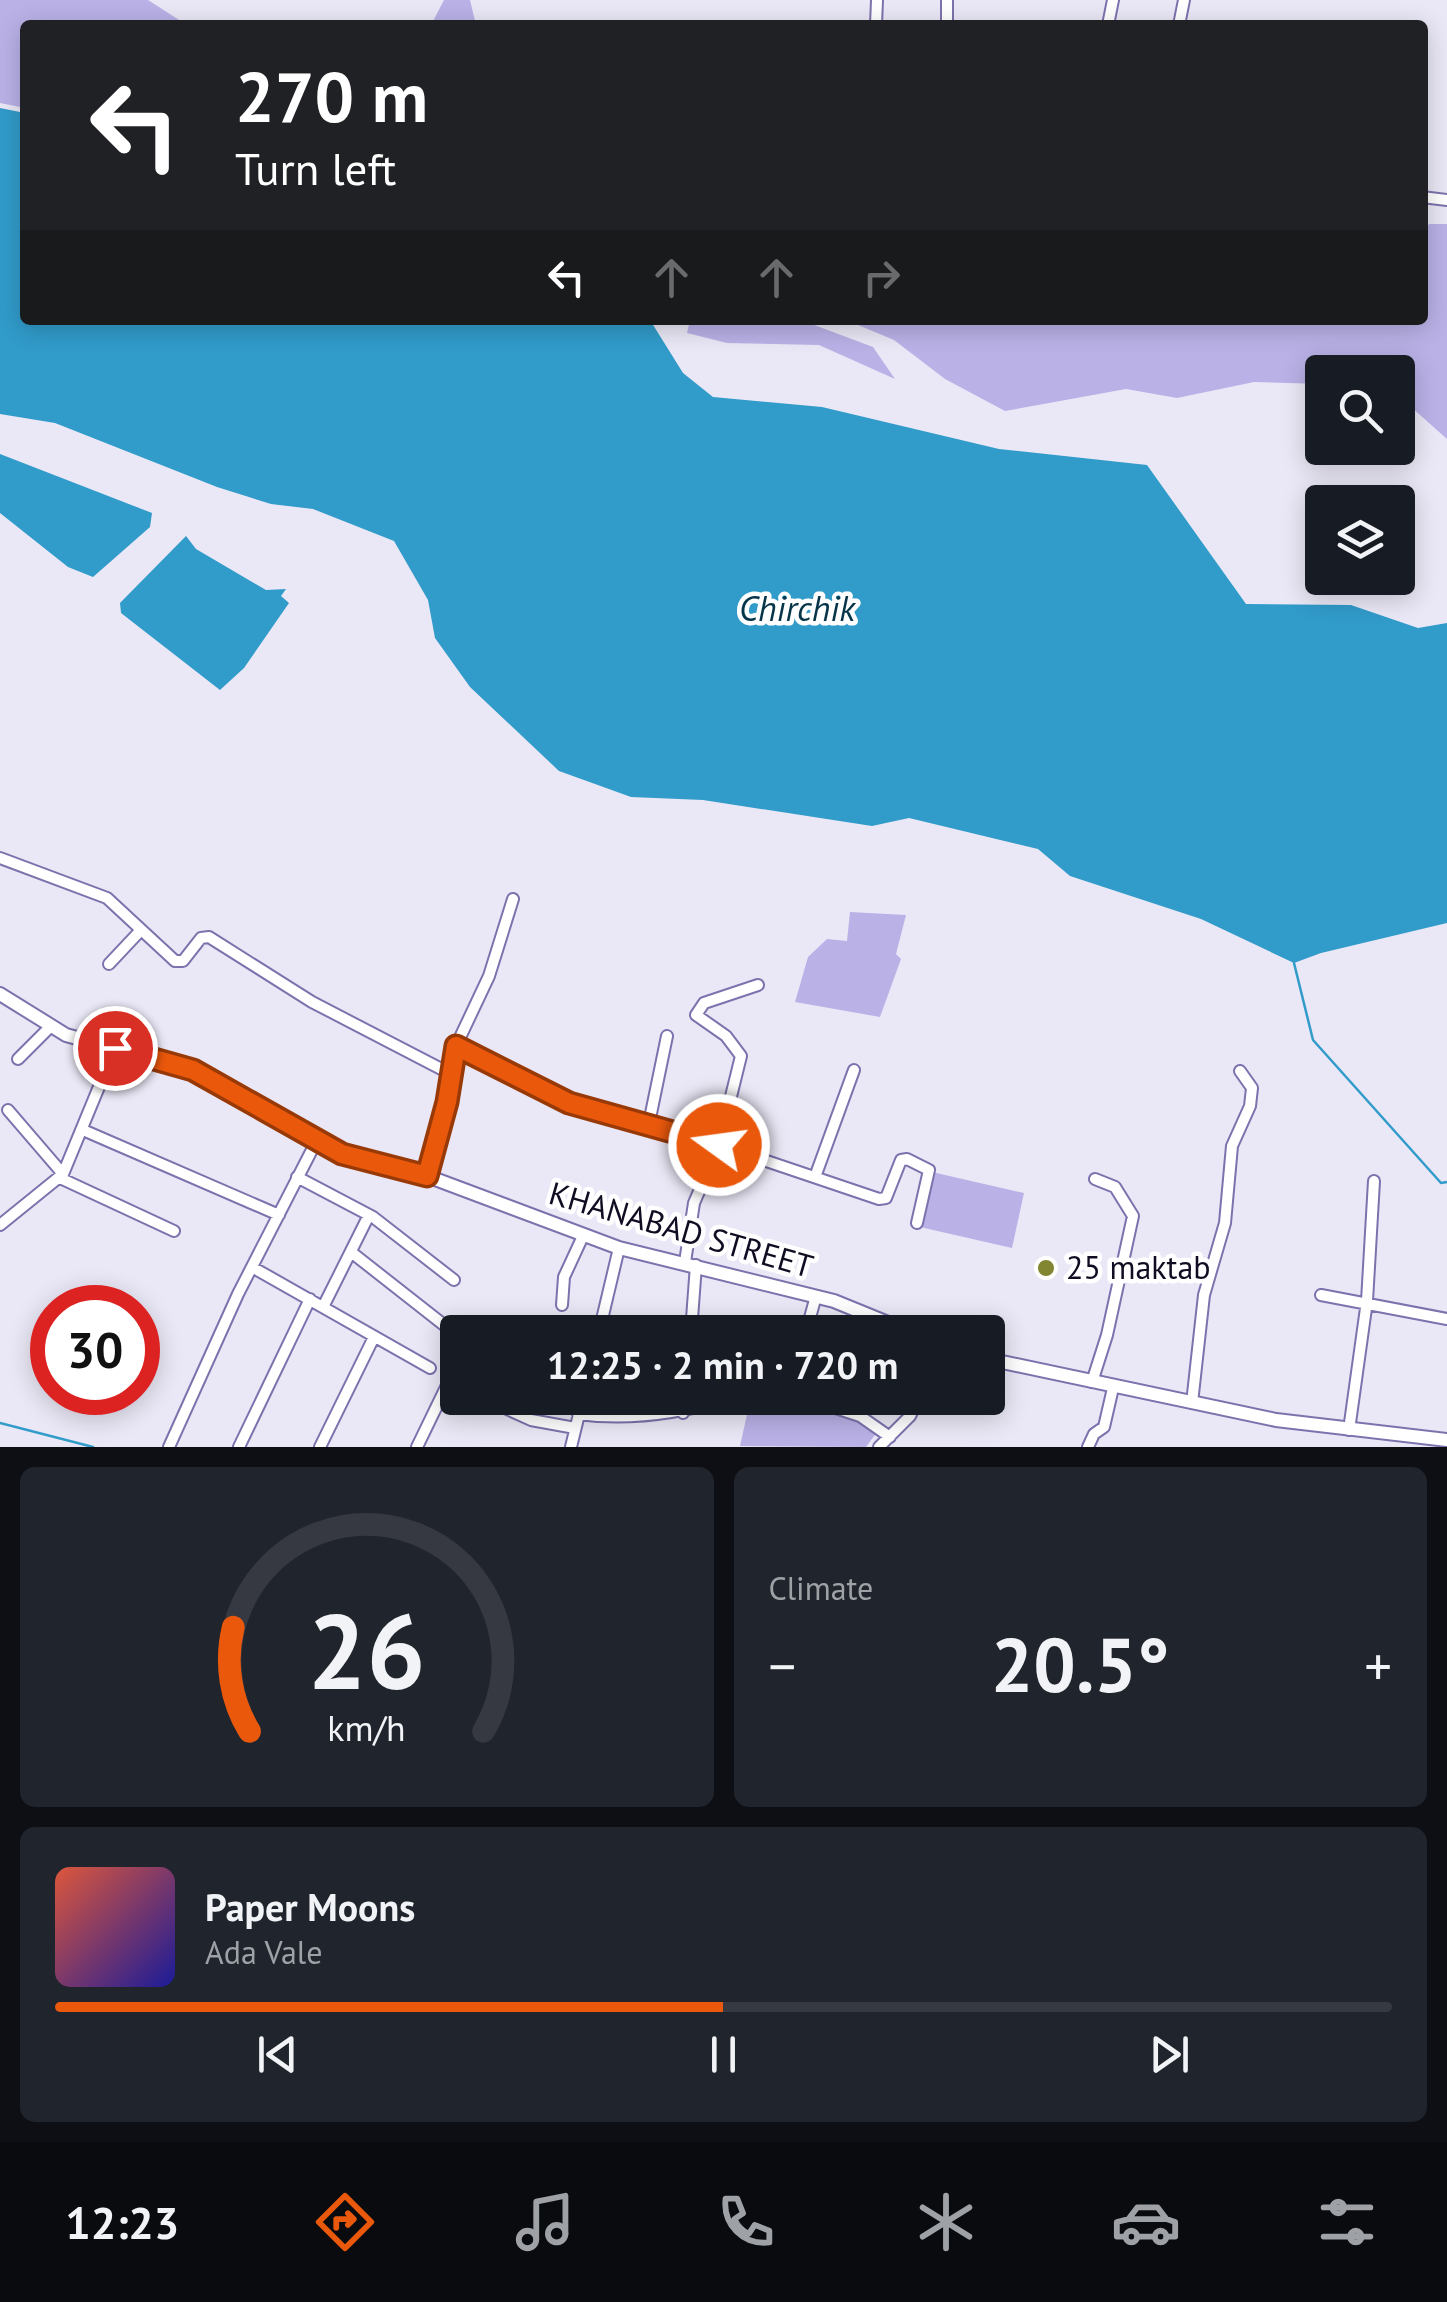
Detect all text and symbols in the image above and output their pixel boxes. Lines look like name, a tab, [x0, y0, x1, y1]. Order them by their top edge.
text: 270 m	[235, 51, 428, 141]
icon: left	[70, 60, 200, 190]
text: Turn left	[235, 139, 396, 197]
icon: left	[539, 250, 594, 305]
icon: ahead	[644, 250, 699, 305]
icon: ahead	[749, 250, 804, 305]
icon: right	[854, 250, 909, 305]
map controls	[1305, 355, 1415, 595]
button: search	[1305, 355, 1415, 465]
button: layers	[1305, 485, 1415, 595]
water label: Chirchik	[739, 585, 856, 631]
pin	[73, 1006, 158, 1091]
icon: arrive	[88, 1021, 143, 1076]
position arrow	[667, 1093, 771, 1197]
street label: KHANABAD STREET	[544, 1171, 818, 1287]
place label: 25 maktab	[1066, 1246, 1211, 1288]
marker: 25 maktab	[1035, 1257, 1057, 1279]
speed limit sign: 30	[30, 1285, 160, 1415]
text: 12:25 · 2 min · 720 m	[547, 1340, 898, 1389]
text: Climate	[769, 1567, 873, 1609]
text: 26	[308, 1583, 426, 1718]
text: 20.5°	[991, 1616, 1170, 1713]
text: −	[769, 1630, 796, 1701]
text: +	[1364, 1630, 1392, 1701]
text: km/h	[328, 1705, 406, 1751]
text: Paper Moons	[205, 1882, 415, 1931]
text: Ada Vale	[205, 1931, 322, 1973]
icon: previous	[250, 2027, 305, 2082]
icon: pause	[696, 2027, 751, 2082]
icon: next	[1142, 2027, 1197, 2082]
icon: directions	[310, 2187, 380, 2257]
icon: music	[510, 2187, 580, 2257]
icon: phone	[711, 2187, 781, 2257]
icon: climate	[911, 2187, 981, 2257]
icon: car	[1111, 2187, 1181, 2257]
icon: filters	[1312, 2187, 1382, 2257]
text: 12:23	[65, 2193, 179, 2251]

